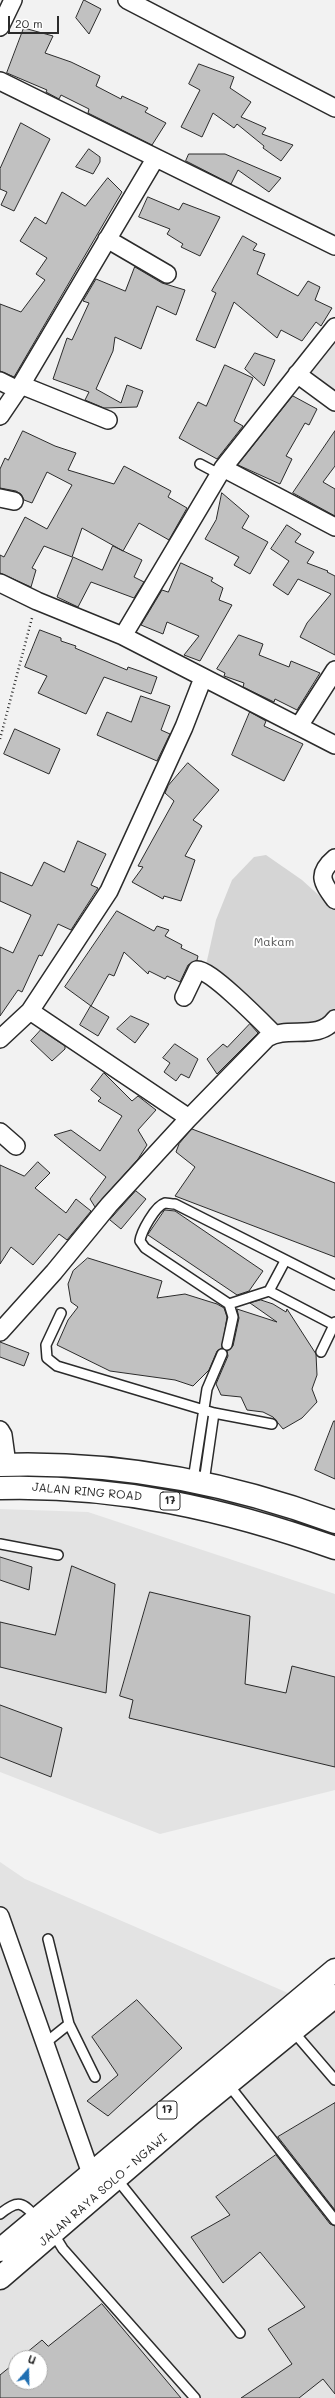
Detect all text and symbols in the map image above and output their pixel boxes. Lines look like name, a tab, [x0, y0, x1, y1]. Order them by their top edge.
scale bar	[10, 8, 61, 34]
text: 20 m	[15, 15, 43, 31]
park label: Makam	[254, 935, 294, 949]
street label: JALAN RING ROAD	[31, 1480, 143, 1504]
road number: 17	[160, 1492, 180, 1510]
road number: 17	[157, 2101, 177, 2119]
street label: JALAN RAYA SOLO - NGAWI	[36, 2130, 170, 2250]
north arrow	[8, 2350, 48, 2390]
text: U	[26, 2351, 38, 2368]

